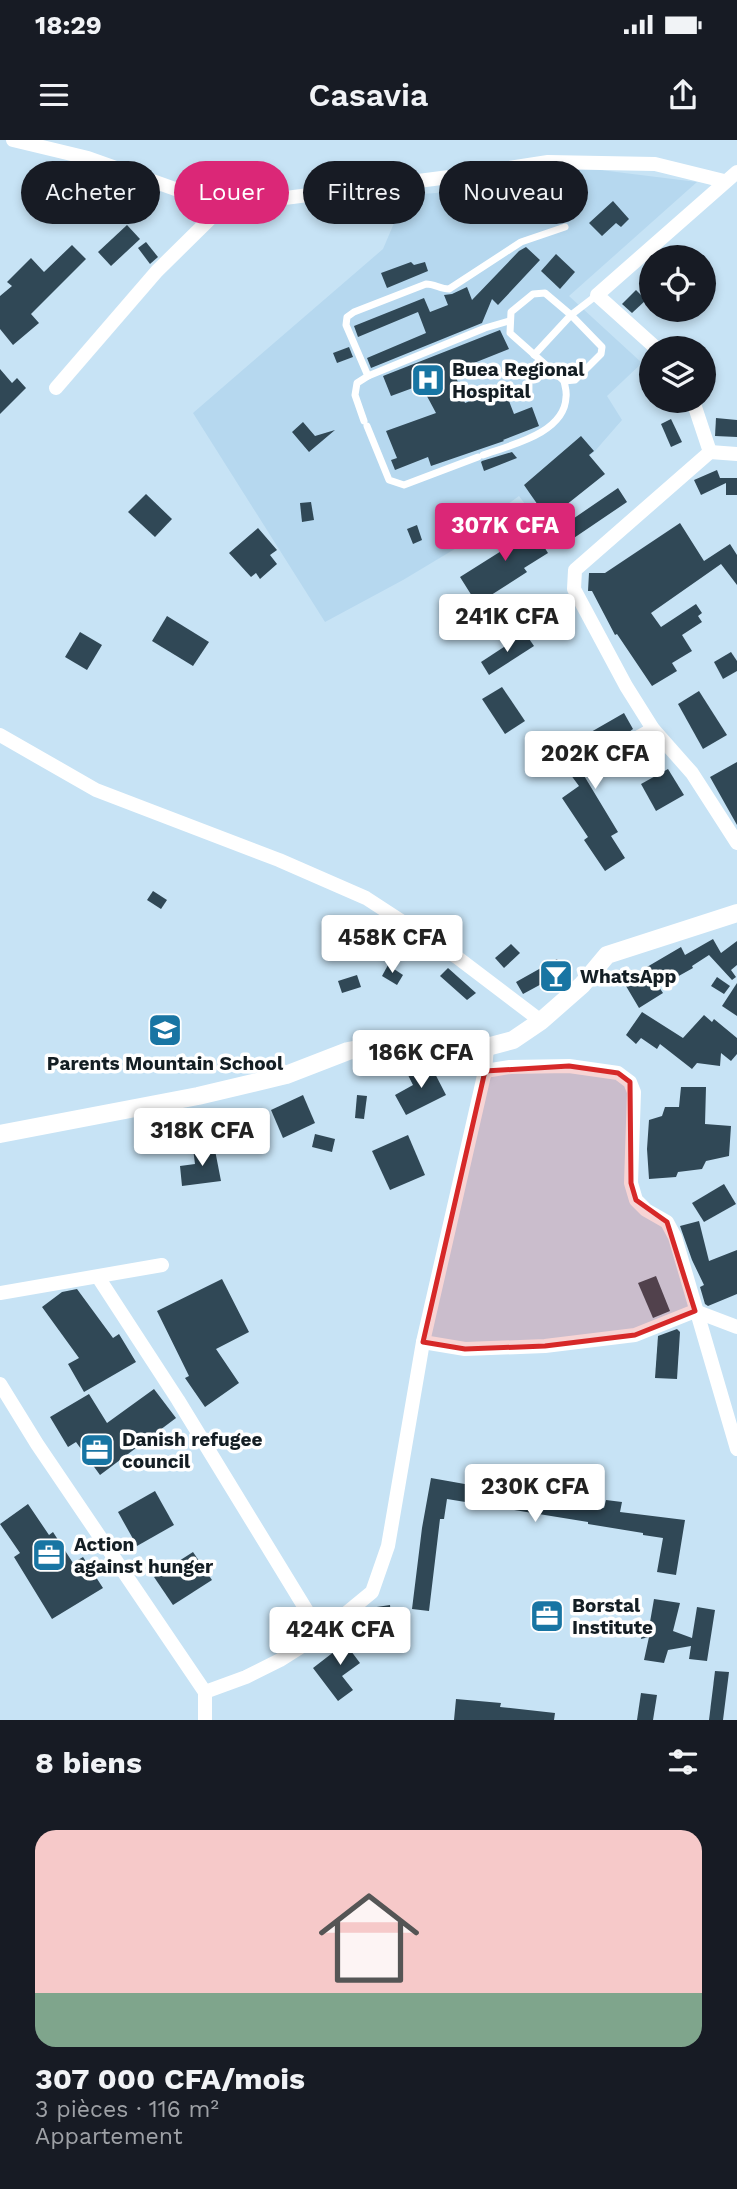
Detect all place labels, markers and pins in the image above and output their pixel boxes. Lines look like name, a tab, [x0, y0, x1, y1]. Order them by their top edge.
place label: Buea Regional Hospital	[452, 358, 585, 403]
hospital icon: Buea Regional Hospital	[409, 361, 447, 399]
pin: 307K CFA	[433, 504, 577, 563]
pin: 241K CFA	[435, 594, 579, 654]
pin: 202K CFA	[523, 732, 667, 791]
pin: 458K CFA	[320, 916, 464, 975]
bar icon: WhatsApp	[537, 957, 575, 995]
place label: WhatsApp	[580, 965, 677, 988]
school or university icon: Parents Mountain School	[146, 1011, 184, 1049]
pin: 186K CFA	[349, 1030, 493, 1090]
place label: Parents Mountain School	[47, 1052, 284, 1075]
pin: 318K CFA	[130, 1108, 274, 1168]
place label: Danish refugee council	[122, 1428, 262, 1473]
office icon: Danish refugee council	[78, 1431, 116, 1469]
pin: 230K CFA	[463, 1464, 607, 1524]
place label: Action against hunger	[74, 1533, 214, 1578]
office icon: Action against hunger	[30, 1536, 68, 1574]
place label: Borstal Institute	[572, 1594, 653, 1639]
office icon: Borstal Institute	[528, 1597, 566, 1635]
pin: 424K CFA	[268, 1608, 412, 1667]

